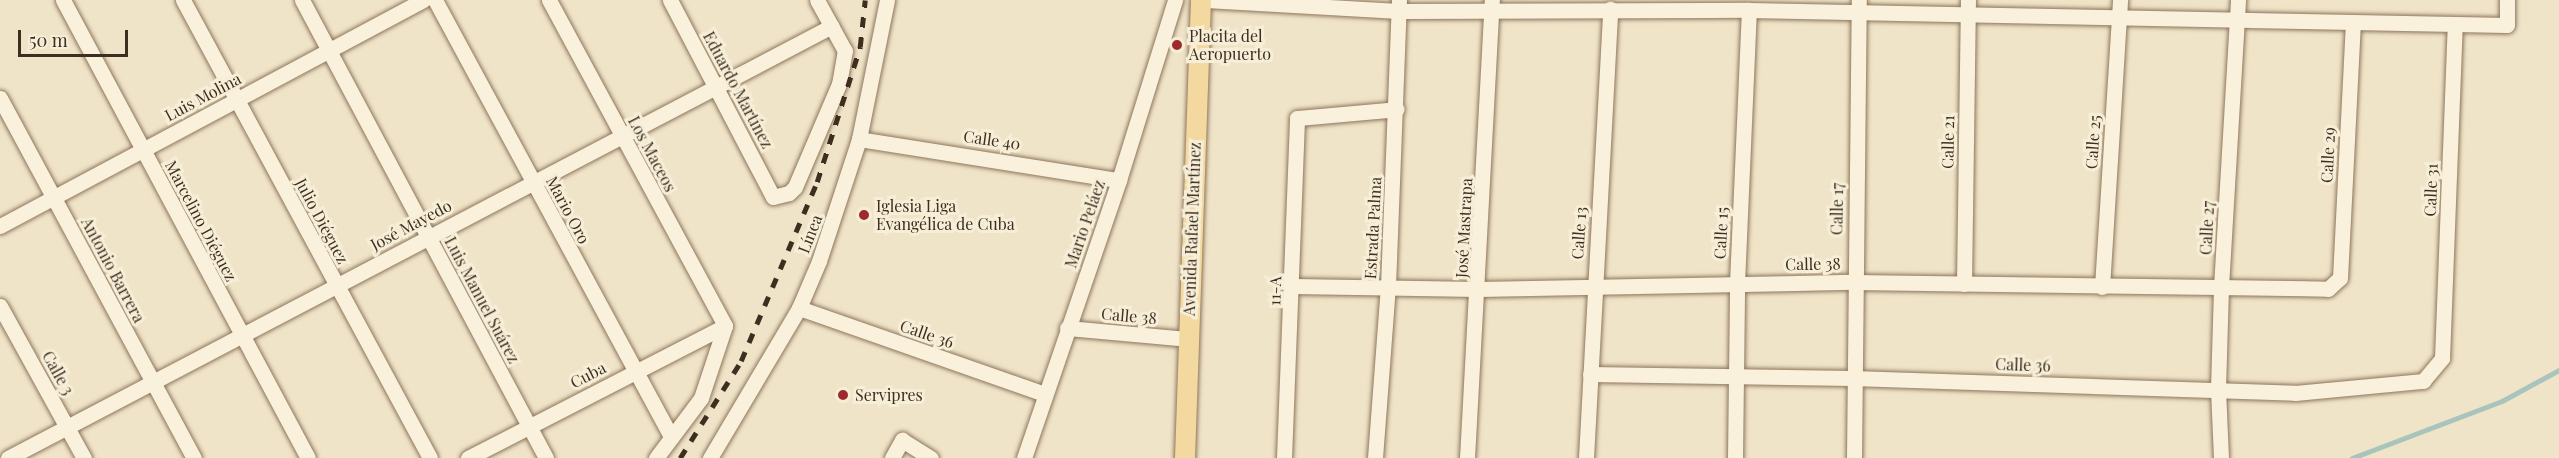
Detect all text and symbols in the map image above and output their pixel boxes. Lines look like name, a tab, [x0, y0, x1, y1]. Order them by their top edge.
scale bar	[21, 18, 130, 56]
place label: Placita del Aeropuerto	[1189, 26, 1271, 64]
text: 50 m	[29, 28, 68, 52]
street label: Eduardo Martínez	[699, 28, 777, 152]
marker: Placita del Aeropuerto	[1170, 38, 1184, 52]
street label: Luis Molina	[162, 69, 244, 125]
street label: Los Maceos	[624, 113, 680, 195]
street label: Calle 25	[2082, 114, 2104, 170]
street label: Calle 21	[1938, 115, 1958, 169]
street label: Calle 40	[962, 126, 1022, 154]
street label: Calle 29	[2317, 127, 2339, 183]
street label: Avenida Rafael Martínez	[1179, 142, 1205, 316]
street label: Marcelino Diéguez	[161, 157, 241, 285]
street label: Calle 31	[2420, 163, 2442, 217]
street label: Mario Oro	[542, 173, 594, 247]
street label: Julio Diéguez	[291, 175, 353, 267]
street label: Estrada Palma	[1361, 176, 1385, 280]
street label: Mario Peláez	[1061, 177, 1109, 271]
street label: José Mastrapa	[1452, 178, 1476, 278]
street label: Calle 17	[1827, 183, 1847, 235]
street label: José Mayedo	[367, 196, 455, 254]
place label: Iglesia Liga Evangélica de Cuba	[876, 196, 1015, 234]
street label: Calle 27	[2196, 200, 2218, 256]
street label: Calle 13	[1568, 206, 1590, 260]
street label: Calle 15	[1710, 206, 1732, 260]
marker: Iglesia Liga Evangélica de Cuba	[857, 208, 871, 222]
street label: Línea	[794, 212, 826, 256]
street label: Antonio Barrera	[77, 214, 149, 326]
street label: Luis Manuel Suárez	[441, 234, 523, 366]
street label: Calle 38	[1785, 254, 1841, 274]
street label: 11-A	[1265, 276, 1285, 306]
street label: Calle 38	[1100, 304, 1158, 328]
street label: Calle 36	[898, 316, 956, 352]
street label: Calle 3	[38, 348, 78, 398]
street label: Calle 36	[1995, 354, 2051, 376]
street label: Cuba	[567, 358, 609, 392]
place label: Servipres	[855, 385, 923, 405]
marker: Servipres	[836, 388, 850, 402]

